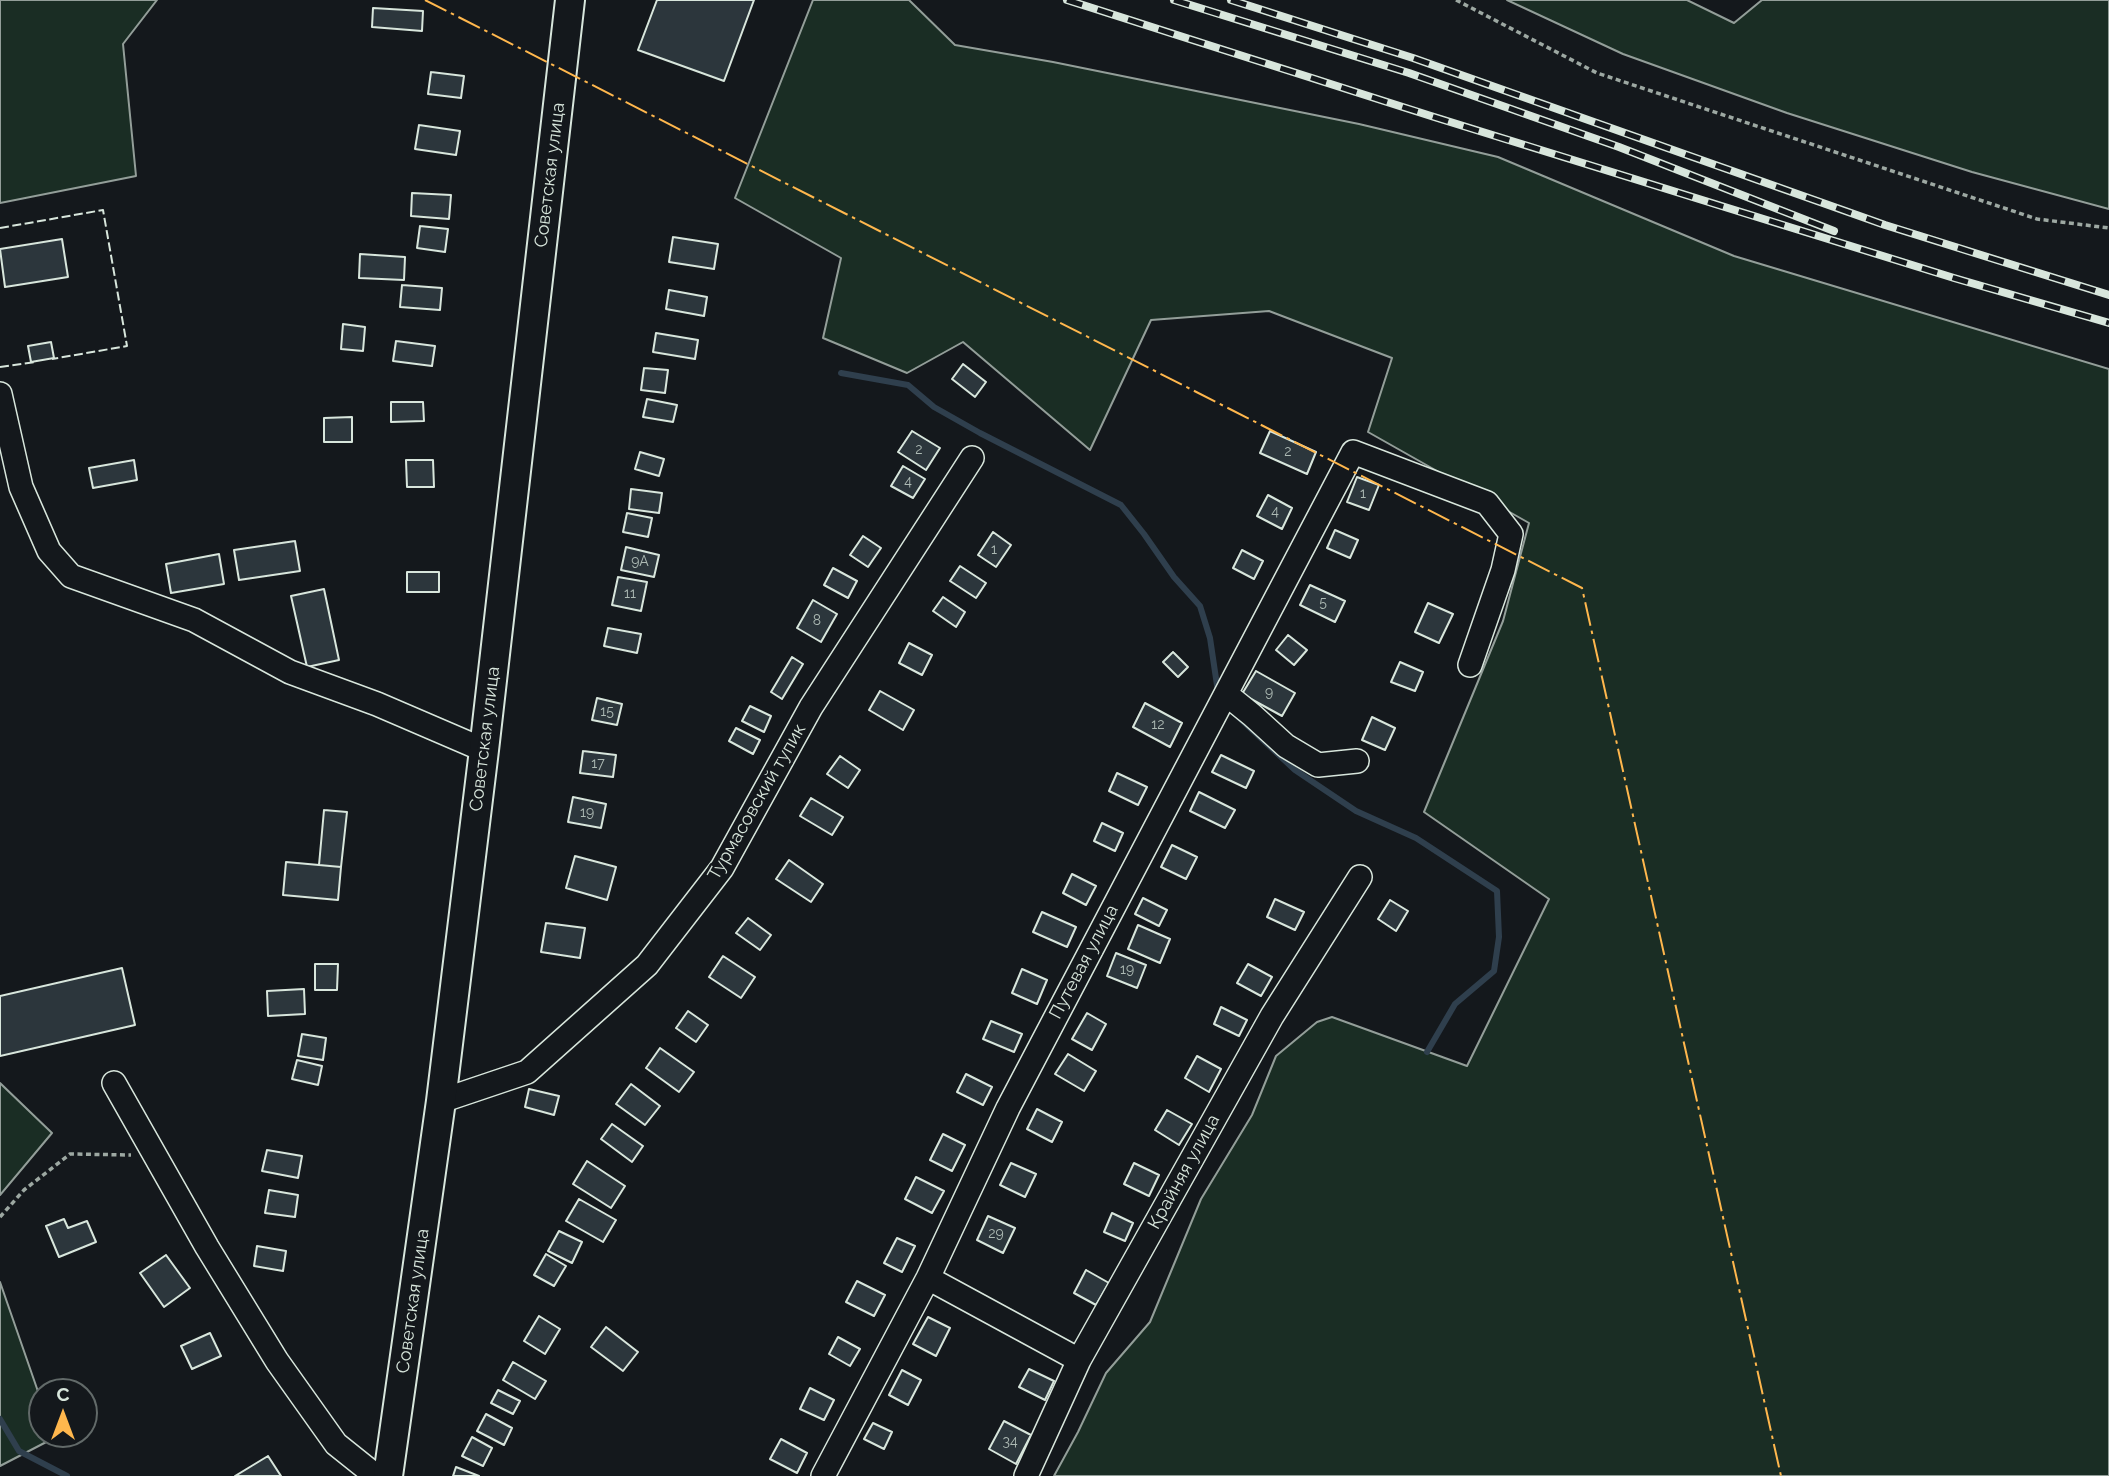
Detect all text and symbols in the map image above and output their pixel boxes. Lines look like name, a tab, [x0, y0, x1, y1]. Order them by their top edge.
street label: Советская улица	[530, 101, 570, 249]
house number: 2	[915, 442, 923, 458]
house number: 2	[1284, 444, 1292, 460]
house number: 4	[904, 474, 912, 490]
house number: 1	[1360, 486, 1366, 502]
house number: 4	[1271, 504, 1279, 520]
house number: 1	[991, 542, 997, 558]
house number: 9А	[631, 554, 649, 570]
house number: 11	[624, 586, 636, 602]
house number: 5	[1319, 595, 1327, 611]
house number: 8	[813, 613, 821, 629]
street label: Советская улица	[465, 665, 505, 813]
house number: 9	[1265, 685, 1273, 701]
house number: 15	[600, 704, 614, 720]
house number: 12	[1151, 717, 1165, 733]
street label: Турмасовский тупик	[703, 720, 811, 884]
house number: 17	[591, 756, 605, 772]
house number: 19	[580, 805, 594, 821]
street label: Путевая улица	[1045, 901, 1123, 1023]
house number: 19	[1120, 962, 1134, 978]
street label: Крайняя улица	[1144, 1111, 1224, 1233]
house number: 29	[988, 1226, 1004, 1242]
street label: Советская улица	[392, 1227, 434, 1375]
north arrow	[28, 1378, 98, 1448]
text: С	[56, 1383, 70, 1405]
house number: 34	[1002, 1434, 1018, 1450]

